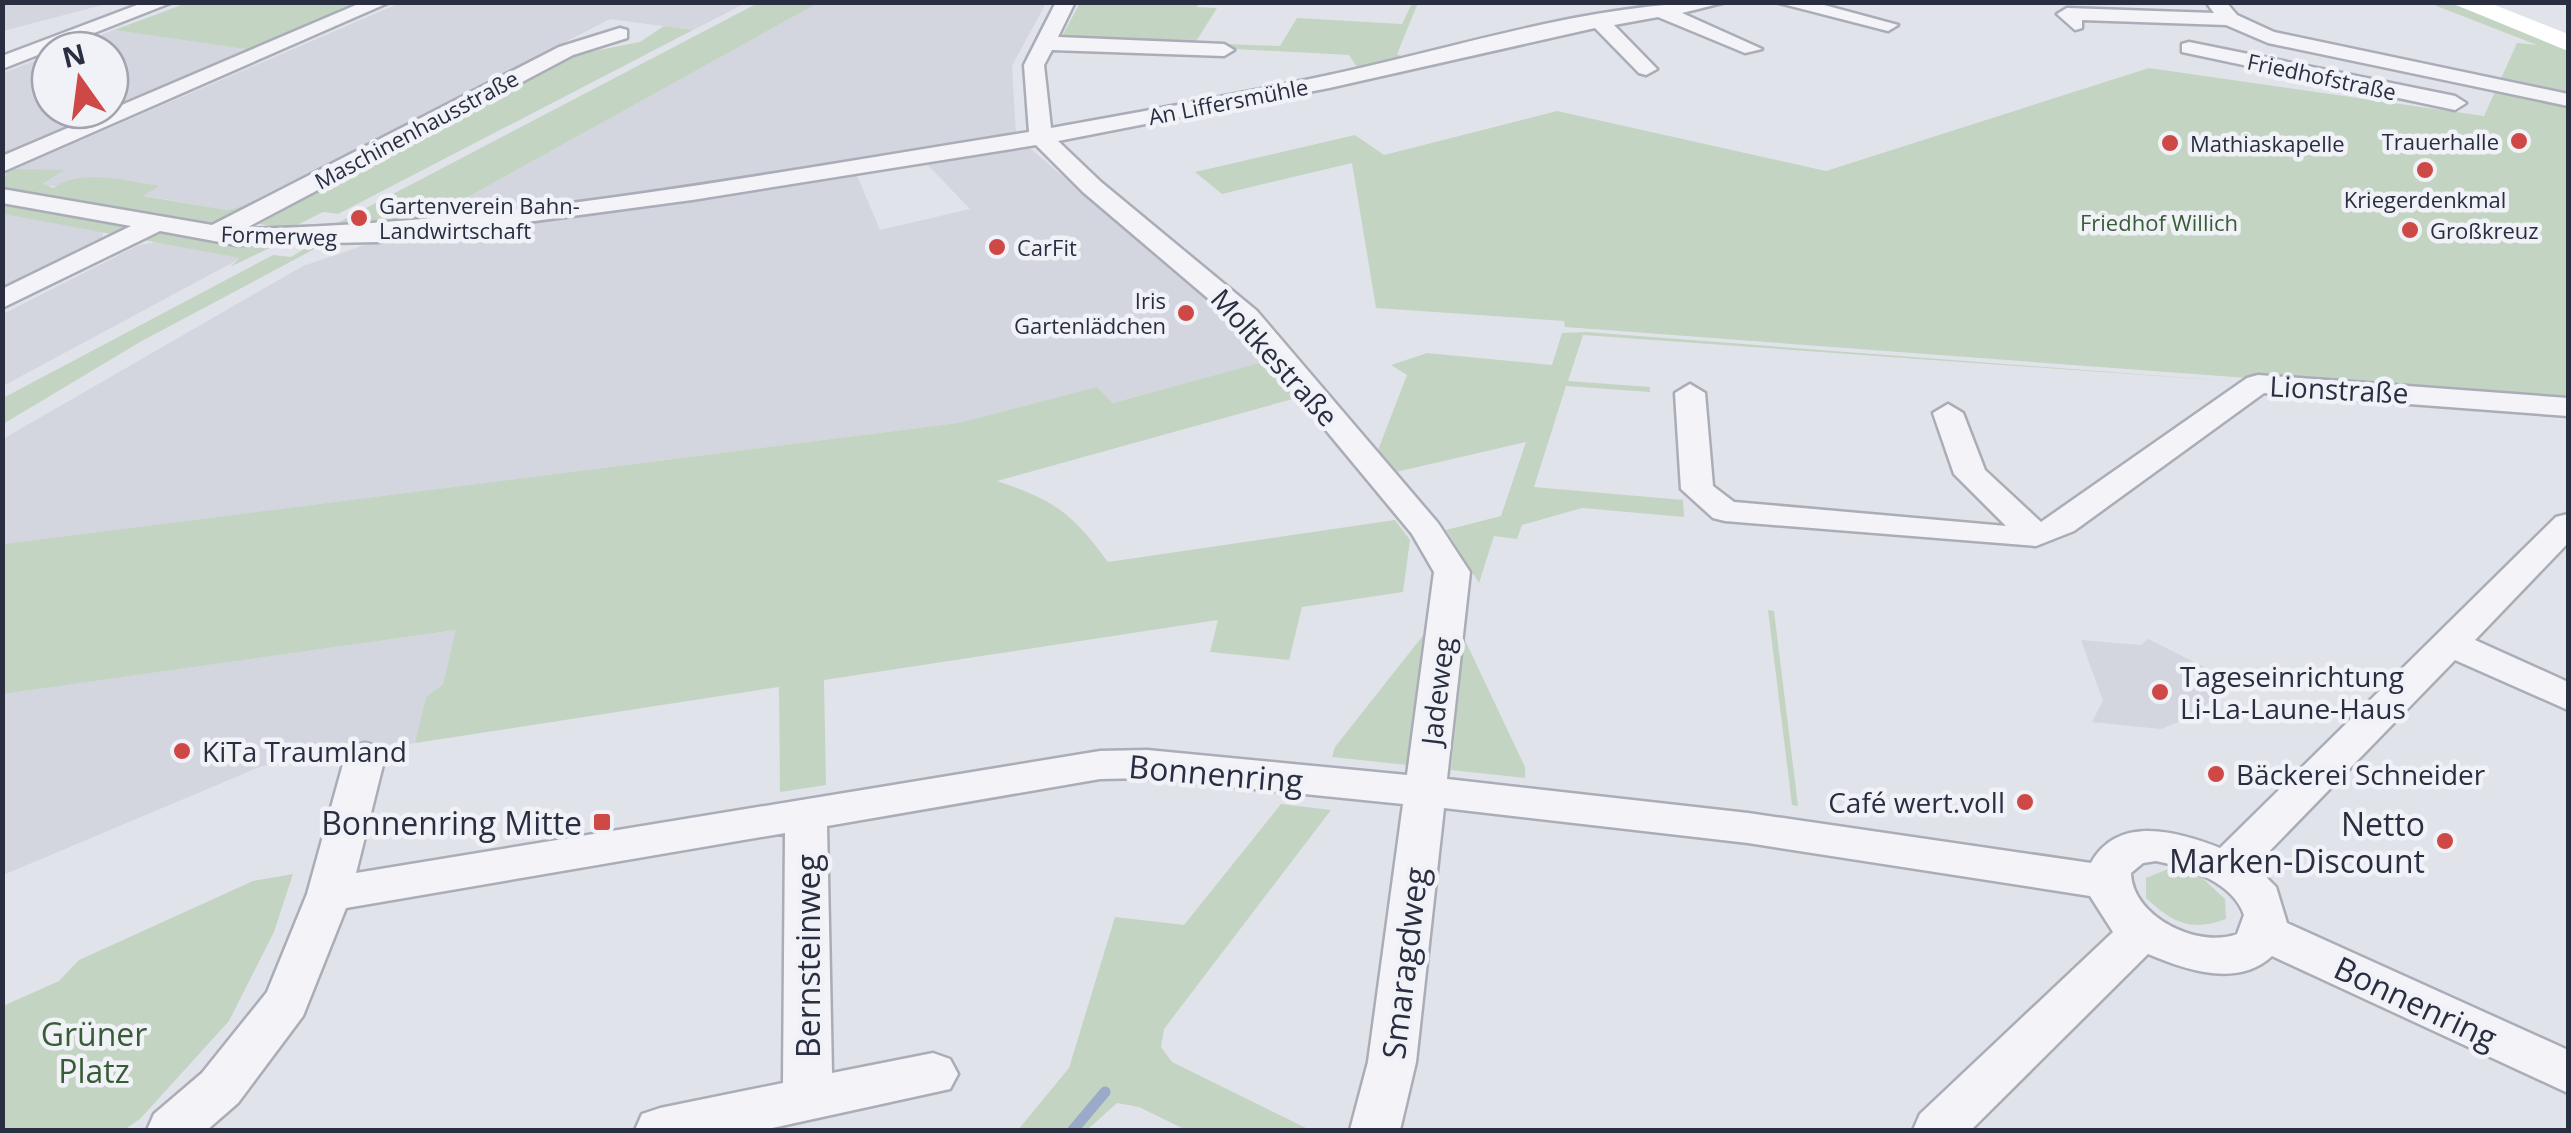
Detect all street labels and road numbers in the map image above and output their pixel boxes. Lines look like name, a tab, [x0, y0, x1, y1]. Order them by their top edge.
street label: Friedhofstraße	[2245, 46, 2399, 106]
street label: Maschinenhausstraße	[309, 63, 523, 195]
street label: An Liffersmühle	[1146, 71, 1310, 131]
street label: Formerweg	[220, 218, 338, 252]
street label: Moltkestraße	[1203, 280, 1347, 434]
street label: Lionstraße	[2269, 366, 2409, 412]
street label: Jadeweg	[1411, 635, 1462, 750]
street label: Bonnenring	[1127, 744, 1305, 802]
street label: Bernsteinweg	[786, 854, 829, 1058]
street label: Smaragdweg	[1371, 865, 1437, 1061]
street label: Bonnenring	[2328, 946, 2504, 1058]

